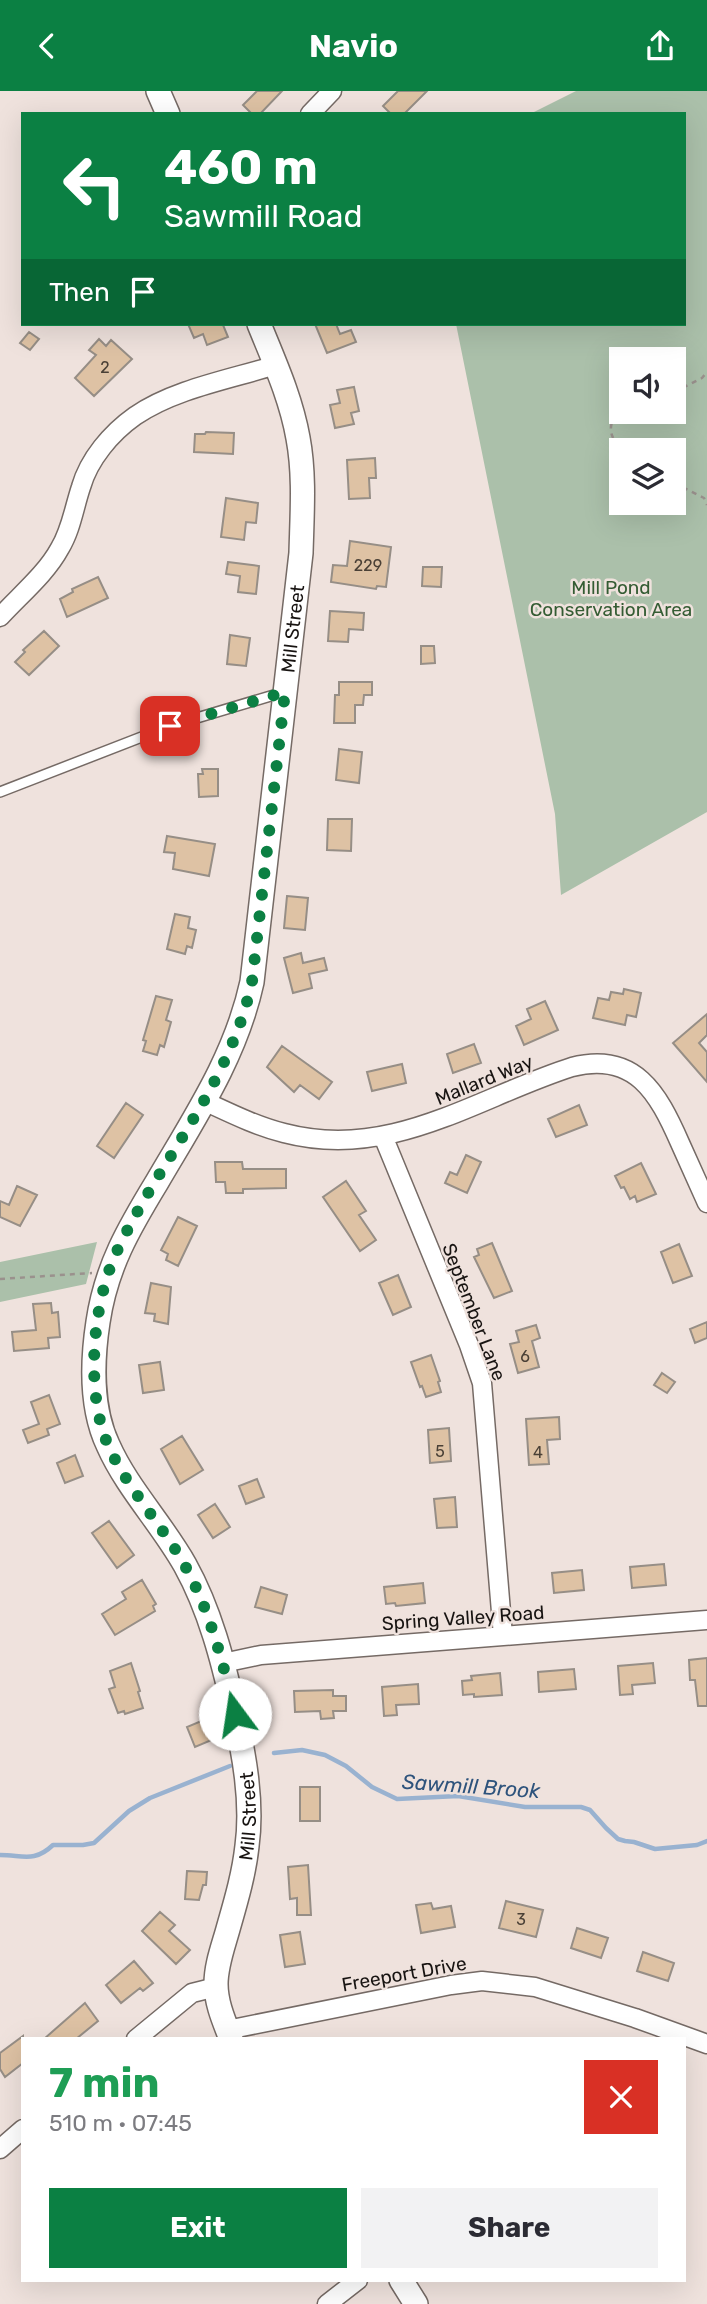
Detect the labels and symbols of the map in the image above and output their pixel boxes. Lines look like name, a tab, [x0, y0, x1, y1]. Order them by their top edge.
house number: 2	[100, 358, 110, 377]
house number: 229	[354, 556, 382, 575]
park label: Mill Pond Conservation Area	[530, 576, 692, 621]
street label: Mill Street	[276, 583, 309, 674]
pin	[140, 696, 200, 756]
street label: Mallard Way	[432, 1050, 536, 1110]
street label: September Lane	[437, 1240, 511, 1384]
house number: 6	[520, 1347, 530, 1366]
house number: 5	[435, 1442, 445, 1461]
house number: 4	[533, 1443, 543, 1462]
street label: Spring Valley Road	[381, 1601, 545, 1635]
position arrow	[198, 1677, 272, 1751]
water label: Sawmill Brook	[401, 1769, 542, 1803]
street label: Mill Street	[234, 1770, 260, 1862]
house number: 3	[516, 1910, 526, 1929]
street label: Freeport Drive	[340, 1952, 468, 1996]

